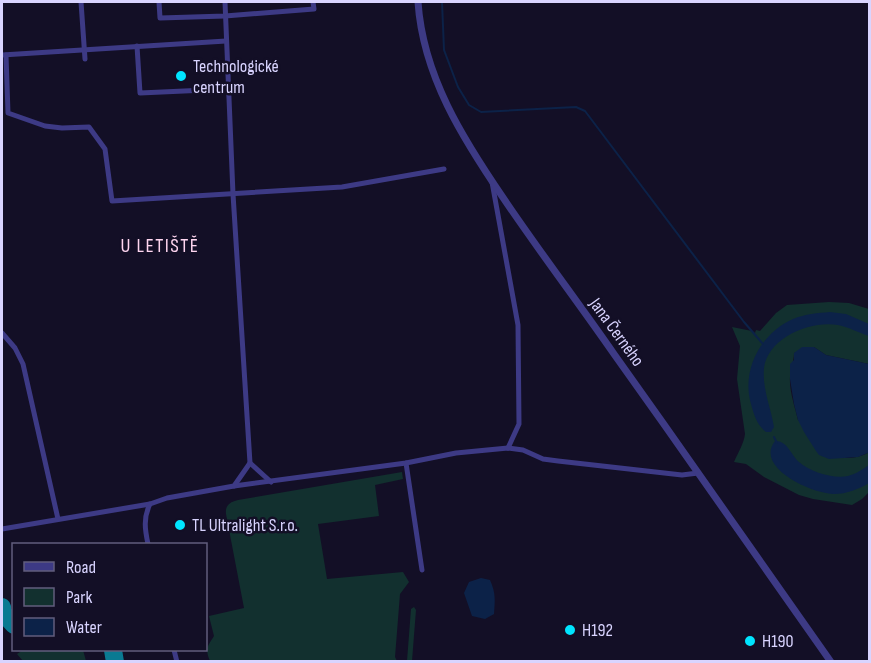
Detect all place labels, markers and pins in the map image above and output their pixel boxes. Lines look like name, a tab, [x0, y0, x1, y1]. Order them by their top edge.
place label: Technologické centrum	[193, 56, 279, 98]
marker: Technologické centrum	[174, 69, 188, 83]
place label: TL Ultralight S.r.o.	[192, 515, 298, 536]
marker: TL Ultralight S.r.o.	[173, 518, 187, 532]
place label: H192	[582, 620, 613, 641]
marker: H192	[563, 623, 577, 637]
place label: H190	[762, 631, 793, 652]
marker: H190	[743, 634, 757, 648]

